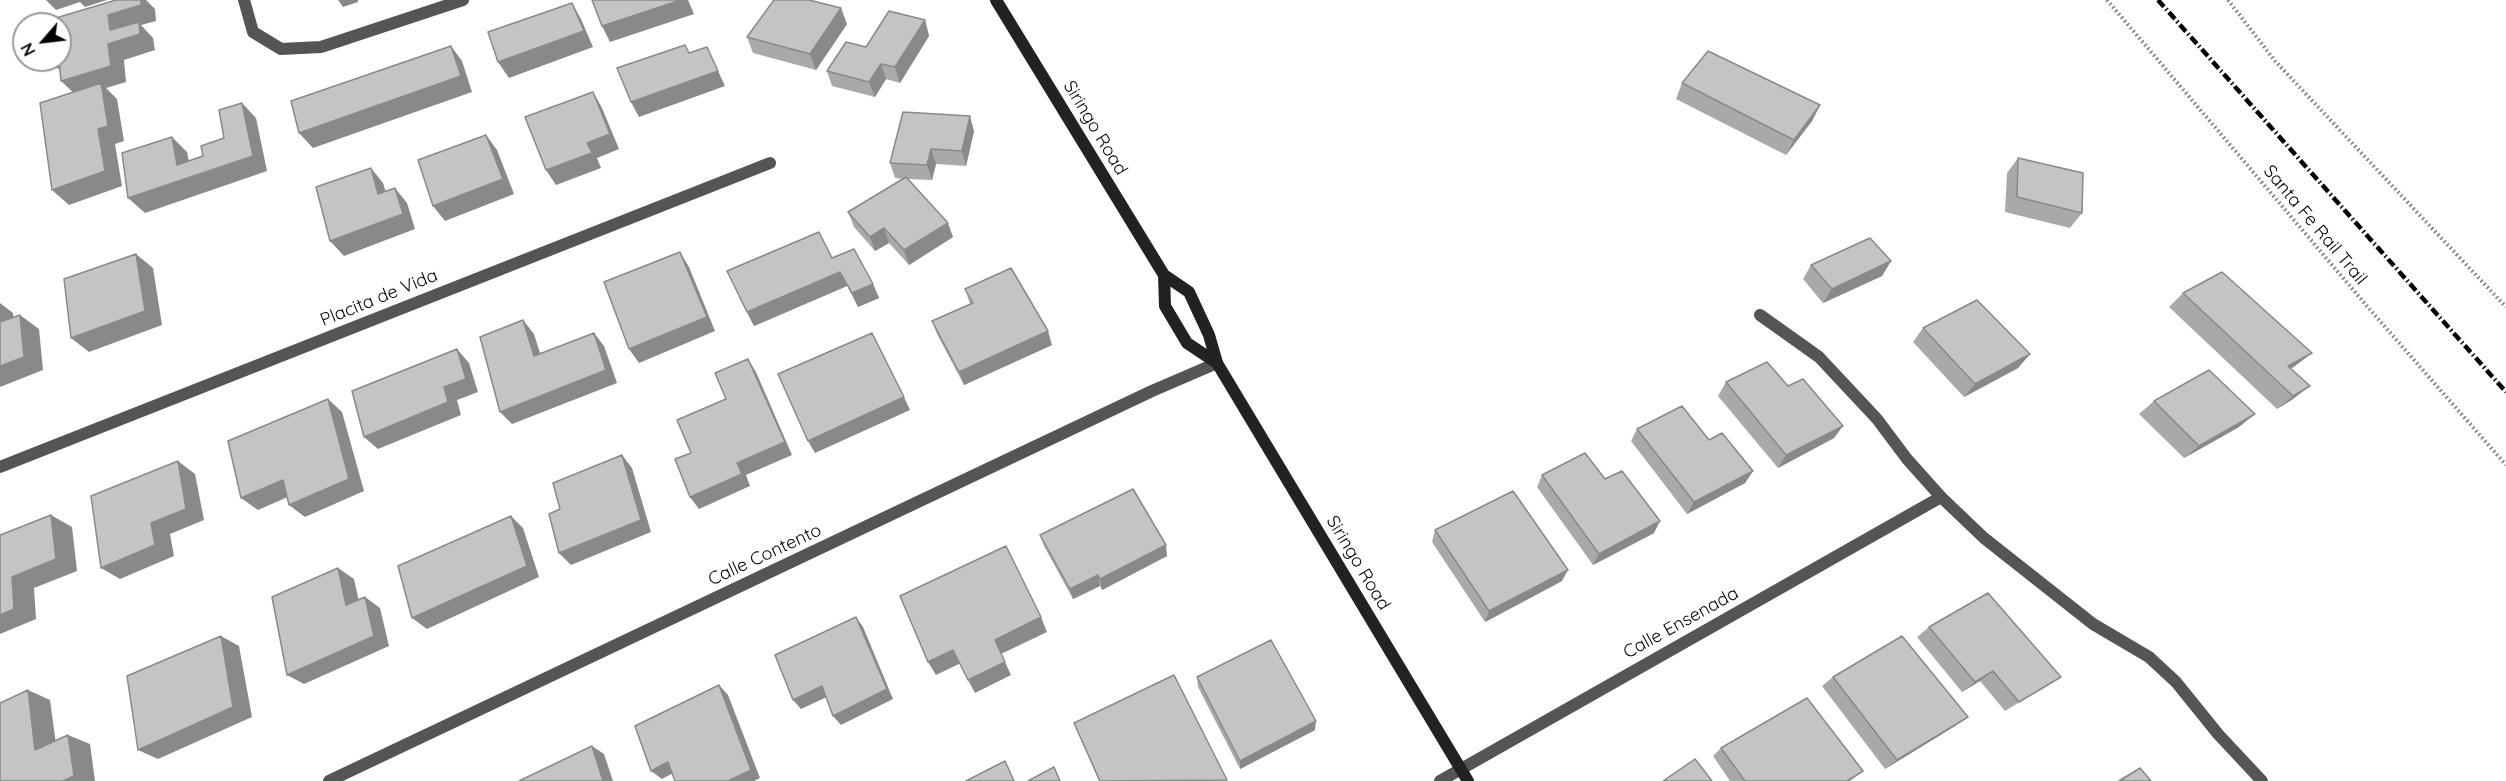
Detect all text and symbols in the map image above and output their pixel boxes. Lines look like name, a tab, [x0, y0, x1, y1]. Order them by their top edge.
north arrow	[12, 12, 72, 72]
text: N	[16, 40, 39, 59]
street label: Siringo Road	[1058, 77, 1132, 179]
street label: Santa Fe Rail Trail	[2259, 161, 2371, 289]
street label: Placita de Vida	[317, 265, 441, 331]
street label: Siringo Road	[1321, 512, 1395, 614]
street label: Calle Contento	[705, 519, 825, 591]
street label: Calle Ensenada	[1620, 582, 1742, 664]

